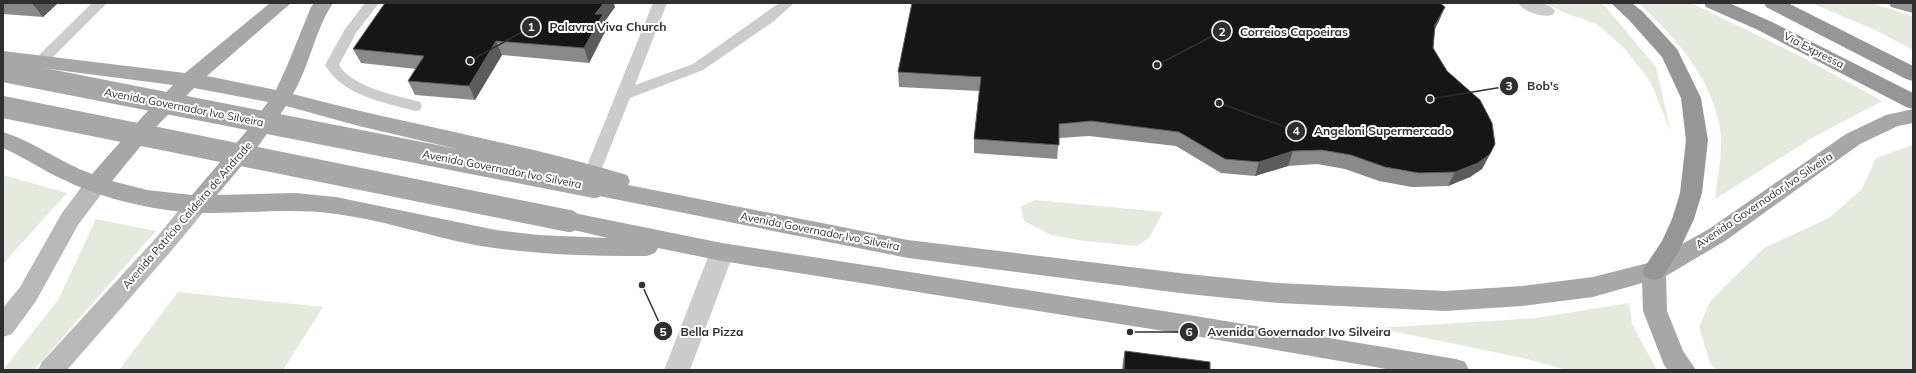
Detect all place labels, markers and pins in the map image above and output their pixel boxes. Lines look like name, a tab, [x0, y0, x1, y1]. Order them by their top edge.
callout: Palavra Viva Church	[521, 15, 674, 39]
callout: Correios Capoeiras	[1212, 19, 1356, 43]
callout: Bob's	[1499, 74, 1567, 98]
callout: Angeloni Supermercado	[1286, 119, 1460, 143]
callout: Bella Pizza	[653, 319, 752, 343]
callout: Avenida Governador Ivo Silveira	[1179, 320, 1398, 344]

